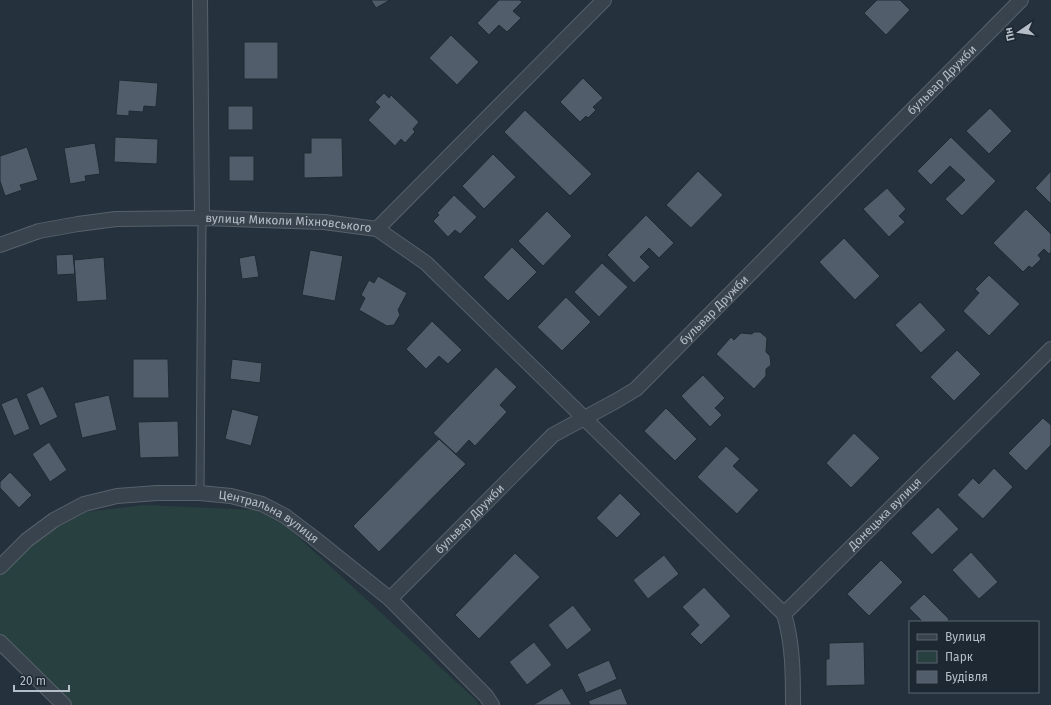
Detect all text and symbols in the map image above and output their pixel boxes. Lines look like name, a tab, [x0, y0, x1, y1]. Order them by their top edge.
north arrow	[999, 12, 1039, 52]
text: Пн	[1002, 26, 1018, 42]
street label: бульвар Дружби	[904, 42, 979, 118]
street label: вулиця Миколи Міхновського	[205, 211, 372, 235]
street label: бульвар Дружби	[677, 272, 751, 348]
street label: Донецька вулиця	[845, 475, 924, 554]
street label: бульвар Дружби	[432, 481, 507, 557]
street label: Центральна вулиця	[218, 488, 322, 546]
legend	[909, 621, 1039, 693]
text: Вулиця	[945, 630, 986, 644]
text: Парк	[945, 650, 974, 664]
scale bar	[14, 667, 69, 693]
text: Будівля	[945, 670, 988, 684]
text: 20 m	[20, 674, 46, 688]

